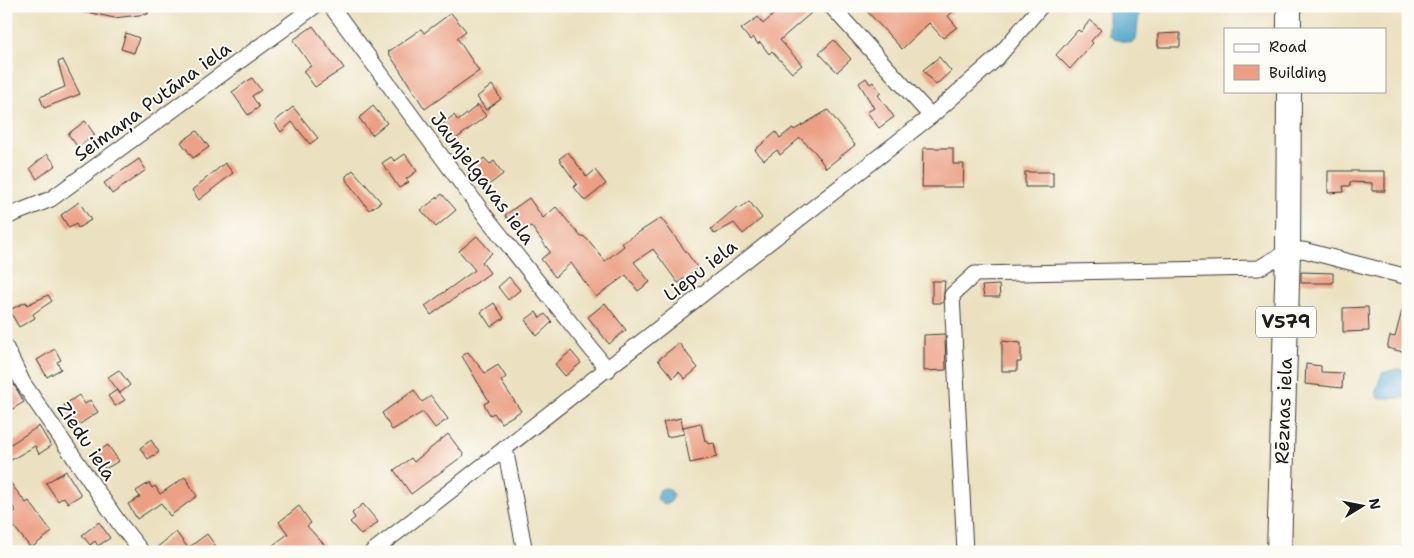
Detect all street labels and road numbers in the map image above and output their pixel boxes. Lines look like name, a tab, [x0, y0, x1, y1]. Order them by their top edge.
street label: Seimaņa Putāna iela	[69, 36, 236, 168]
street label: Jaunjelgavas iela	[425, 107, 541, 250]
street label: Liepu iela	[658, 234, 742, 307]
road number: V579	[1256, 306, 1316, 338]
street label: Rēznas iela	[1269, 357, 1298, 465]
street label: Ziedu iela	[51, 397, 122, 485]

